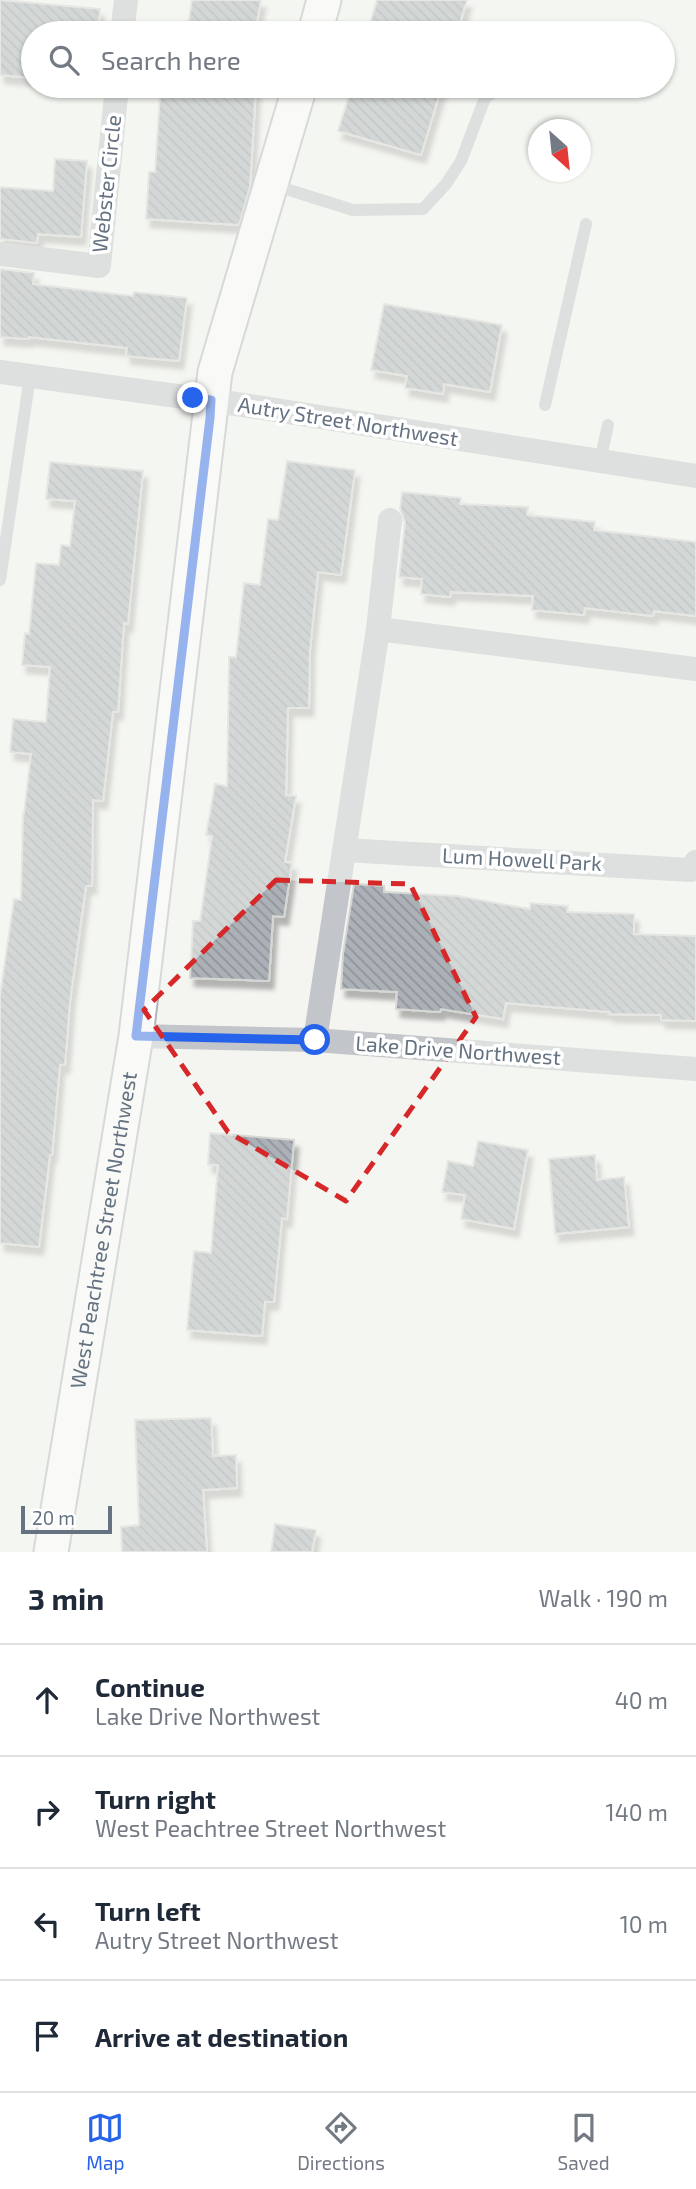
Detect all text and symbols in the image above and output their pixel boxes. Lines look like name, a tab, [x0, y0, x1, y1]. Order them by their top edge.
search box	[21, 21, 675, 98]
icon: search	[45, 41, 83, 79]
text: Search here	[101, 44, 241, 75]
street label: Webster Circle	[86, 114, 125, 254]
north arrow	[528, 119, 591, 182]
route end	[177, 382, 208, 413]
street label: Autry Street Northwest	[236, 391, 460, 450]
street label: Lum Howell Park	[442, 842, 603, 875]
route start	[299, 1024, 330, 1055]
street label: Lake Drive Northwest	[355, 1030, 562, 1069]
street label: West Peachtree Street Northwest	[64, 1070, 141, 1390]
scale bar	[21, 1503, 112, 1535]
text: 20 m	[32, 1506, 75, 1529]
text: 3 min	[28, 1580, 104, 1616]
text: Walk · 190 m	[538, 1584, 668, 1612]
text: Continue	[95, 1671, 205, 1702]
icon: ahead	[28, 1681, 66, 1719]
text: 40 m	[615, 1686, 668, 1714]
text: Lake Drive Northwest	[95, 1702, 320, 1730]
text: Turn right	[95, 1783, 216, 1814]
icon: right	[28, 1793, 66, 1831]
text: 140 m	[606, 1798, 668, 1826]
text: West Peachtree Street Northwest	[95, 1814, 446, 1842]
text: Turn left	[95, 1895, 201, 1926]
icon: left	[28, 1905, 66, 1943]
text: 10 m	[620, 1910, 668, 1938]
text: Autry Street Northwest	[95, 1926, 339, 1954]
icon: arrive	[28, 2017, 66, 2055]
text: Arrive at destination	[95, 2021, 348, 2052]
tab: Map	[86, 2109, 124, 2174]
tab: Directions	[297, 2109, 385, 2174]
tab: Saved	[557, 2109, 610, 2174]

